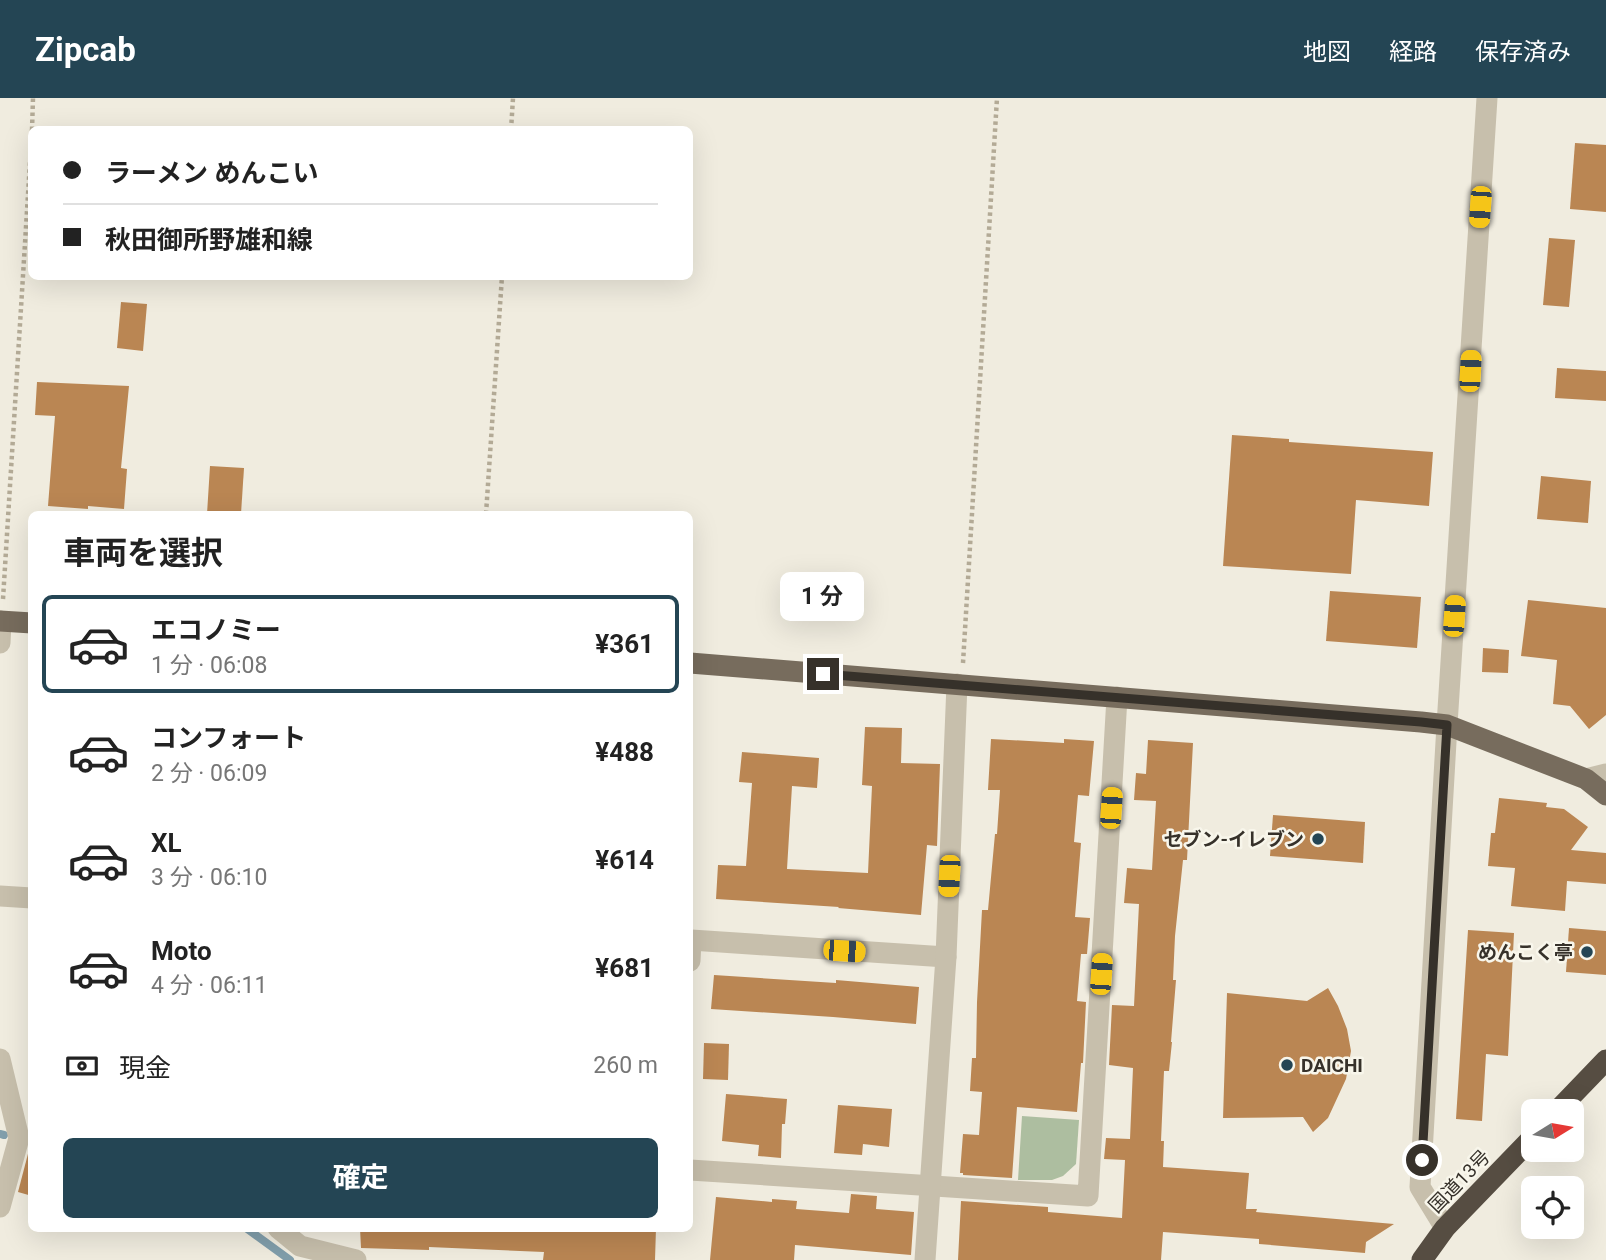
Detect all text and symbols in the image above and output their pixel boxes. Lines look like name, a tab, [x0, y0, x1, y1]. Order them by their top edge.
text: Zipcab	[35, 30, 136, 69]
text: 地図	[1303, 38, 1351, 66]
text: 経路	[1389, 38, 1437, 66]
text: 保存済み	[1475, 38, 1571, 66]
text: ラーメン めんこい	[105, 158, 318, 188]
car	[1469, 185, 1492, 229]
text: 秋田御所野雄和線	[105, 225, 313, 255]
car	[1459, 349, 1482, 393]
text: 車両を選択	[63, 534, 223, 572]
callout: 1 分	[781, 573, 865, 622]
text: 1 分	[801, 583, 843, 610]
car	[1443, 594, 1466, 638]
icon: car	[67, 613, 130, 676]
text: エコノミー	[151, 615, 281, 645]
text: ¥361	[595, 629, 654, 659]
text: 1 分 · 06:08	[151, 652, 267, 679]
route end	[807, 658, 839, 690]
icon: car	[67, 721, 130, 784]
text: コンフォート	[151, 723, 306, 753]
text: ¥488	[595, 737, 654, 767]
text: 2 分 · 06:09	[151, 760, 267, 787]
car	[1100, 786, 1123, 830]
text: XL	[151, 828, 182, 858]
place label: セブン-イレブン	[1164, 828, 1304, 851]
icon: car	[67, 829, 130, 892]
marker: セブン-イレブン	[1310, 831, 1326, 847]
text: ¥614	[595, 845, 654, 875]
car	[938, 854, 961, 898]
text: 3 分 · 06:10	[151, 864, 267, 891]
text: Moto	[151, 936, 212, 966]
icon: car	[67, 937, 130, 1000]
car	[823, 939, 866, 963]
place label: めんこく亭	[1478, 941, 1573, 964]
marker: めんこく亭	[1579, 944, 1595, 960]
car	[1090, 952, 1113, 996]
text: ¥681	[595, 953, 654, 983]
text: 4 分 · 06:11	[151, 972, 267, 999]
icon: cash	[63, 1047, 101, 1085]
text: 260 m	[593, 1052, 658, 1079]
text: 現金	[119, 1053, 171, 1083]
place label: DAICHI	[1301, 1054, 1363, 1077]
marker: DAICHI	[1279, 1057, 1295, 1073]
north arrow	[1521, 1099, 1584, 1162]
map controls	[1521, 1099, 1584, 1239]
button: 確定	[63, 1138, 658, 1218]
route start	[1406, 1144, 1438, 1176]
street label: 国道13号	[1424, 1145, 1495, 1218]
button: locate	[1521, 1176, 1584, 1239]

